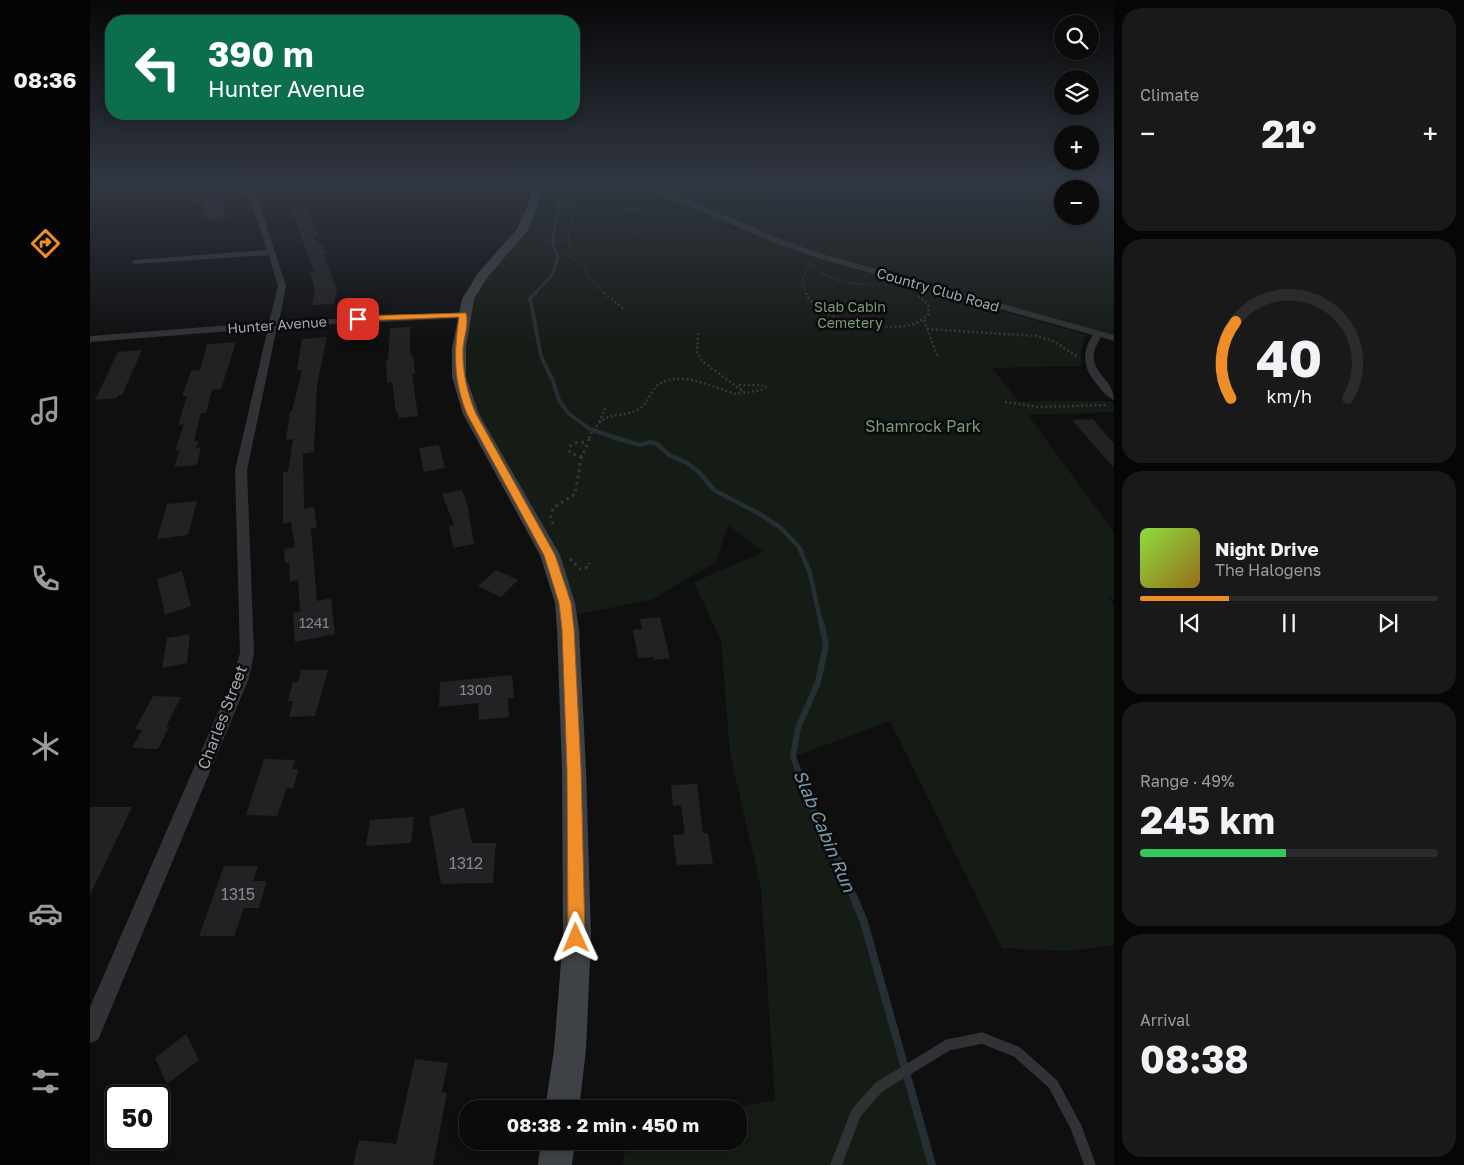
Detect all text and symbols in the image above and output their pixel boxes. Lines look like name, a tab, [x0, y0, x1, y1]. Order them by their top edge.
map controls	[1054, 15, 1099, 225]
button: search	[1054, 15, 1099, 60]
text: 390 m	[208, 33, 314, 75]
icon: left	[125, 35, 190, 100]
text: 08:36	[14, 66, 76, 93]
button: layers	[1054, 70, 1099, 115]
text: Hunter Avenue	[208, 75, 365, 102]
text: Climate	[1140, 85, 1199, 105]
text: 21°	[1262, 111, 1317, 156]
text: −	[1140, 117, 1155, 150]
text: +	[1423, 117, 1438, 150]
button: +	[1054, 125, 1099, 170]
button: −	[1054, 180, 1099, 225]
icon: directions	[28, 226, 63, 261]
street label: Country Club Road	[875, 264, 1001, 315]
pin	[337, 298, 379, 340]
park label: Slab Cabin Cemetery	[814, 298, 886, 331]
icon: arrive	[344, 305, 372, 333]
street label: Hunter Avenue	[227, 313, 327, 336]
text: 40	[1256, 326, 1322, 388]
text: km/h	[1266, 385, 1312, 407]
icon: music	[28, 393, 63, 428]
park label: Shamrock Park	[865, 416, 981, 436]
text: Night Drive	[1215, 537, 1319, 560]
text: The Halogens	[1215, 560, 1321, 580]
icon: phone	[28, 561, 63, 596]
icon: previous	[1176, 609, 1204, 637]
icon: pause	[1275, 609, 1303, 637]
icon: next	[1374, 609, 1402, 637]
house number: 1241	[299, 614, 329, 631]
street label: Charles Street	[193, 662, 251, 772]
house number: 1300	[460, 681, 492, 698]
icon: climate	[28, 729, 63, 764]
water label: Slab Cabin Run	[789, 766, 861, 896]
text: Range · 49%	[1140, 771, 1234, 791]
text: 245 km	[1140, 797, 1275, 842]
house number: 1312	[449, 853, 483, 873]
house number: 1315	[221, 884, 255, 904]
icon: car	[28, 896, 63, 931]
position arrow	[549, 911, 601, 963]
text: Arrival	[1140, 1010, 1190, 1030]
text: 08:38	[1140, 1036, 1249, 1081]
icon: filters	[28, 1064, 63, 1099]
speed limit sign: 50	[105, 1085, 170, 1150]
text: 08:38 · 2 min · 450 m	[507, 1113, 699, 1136]

